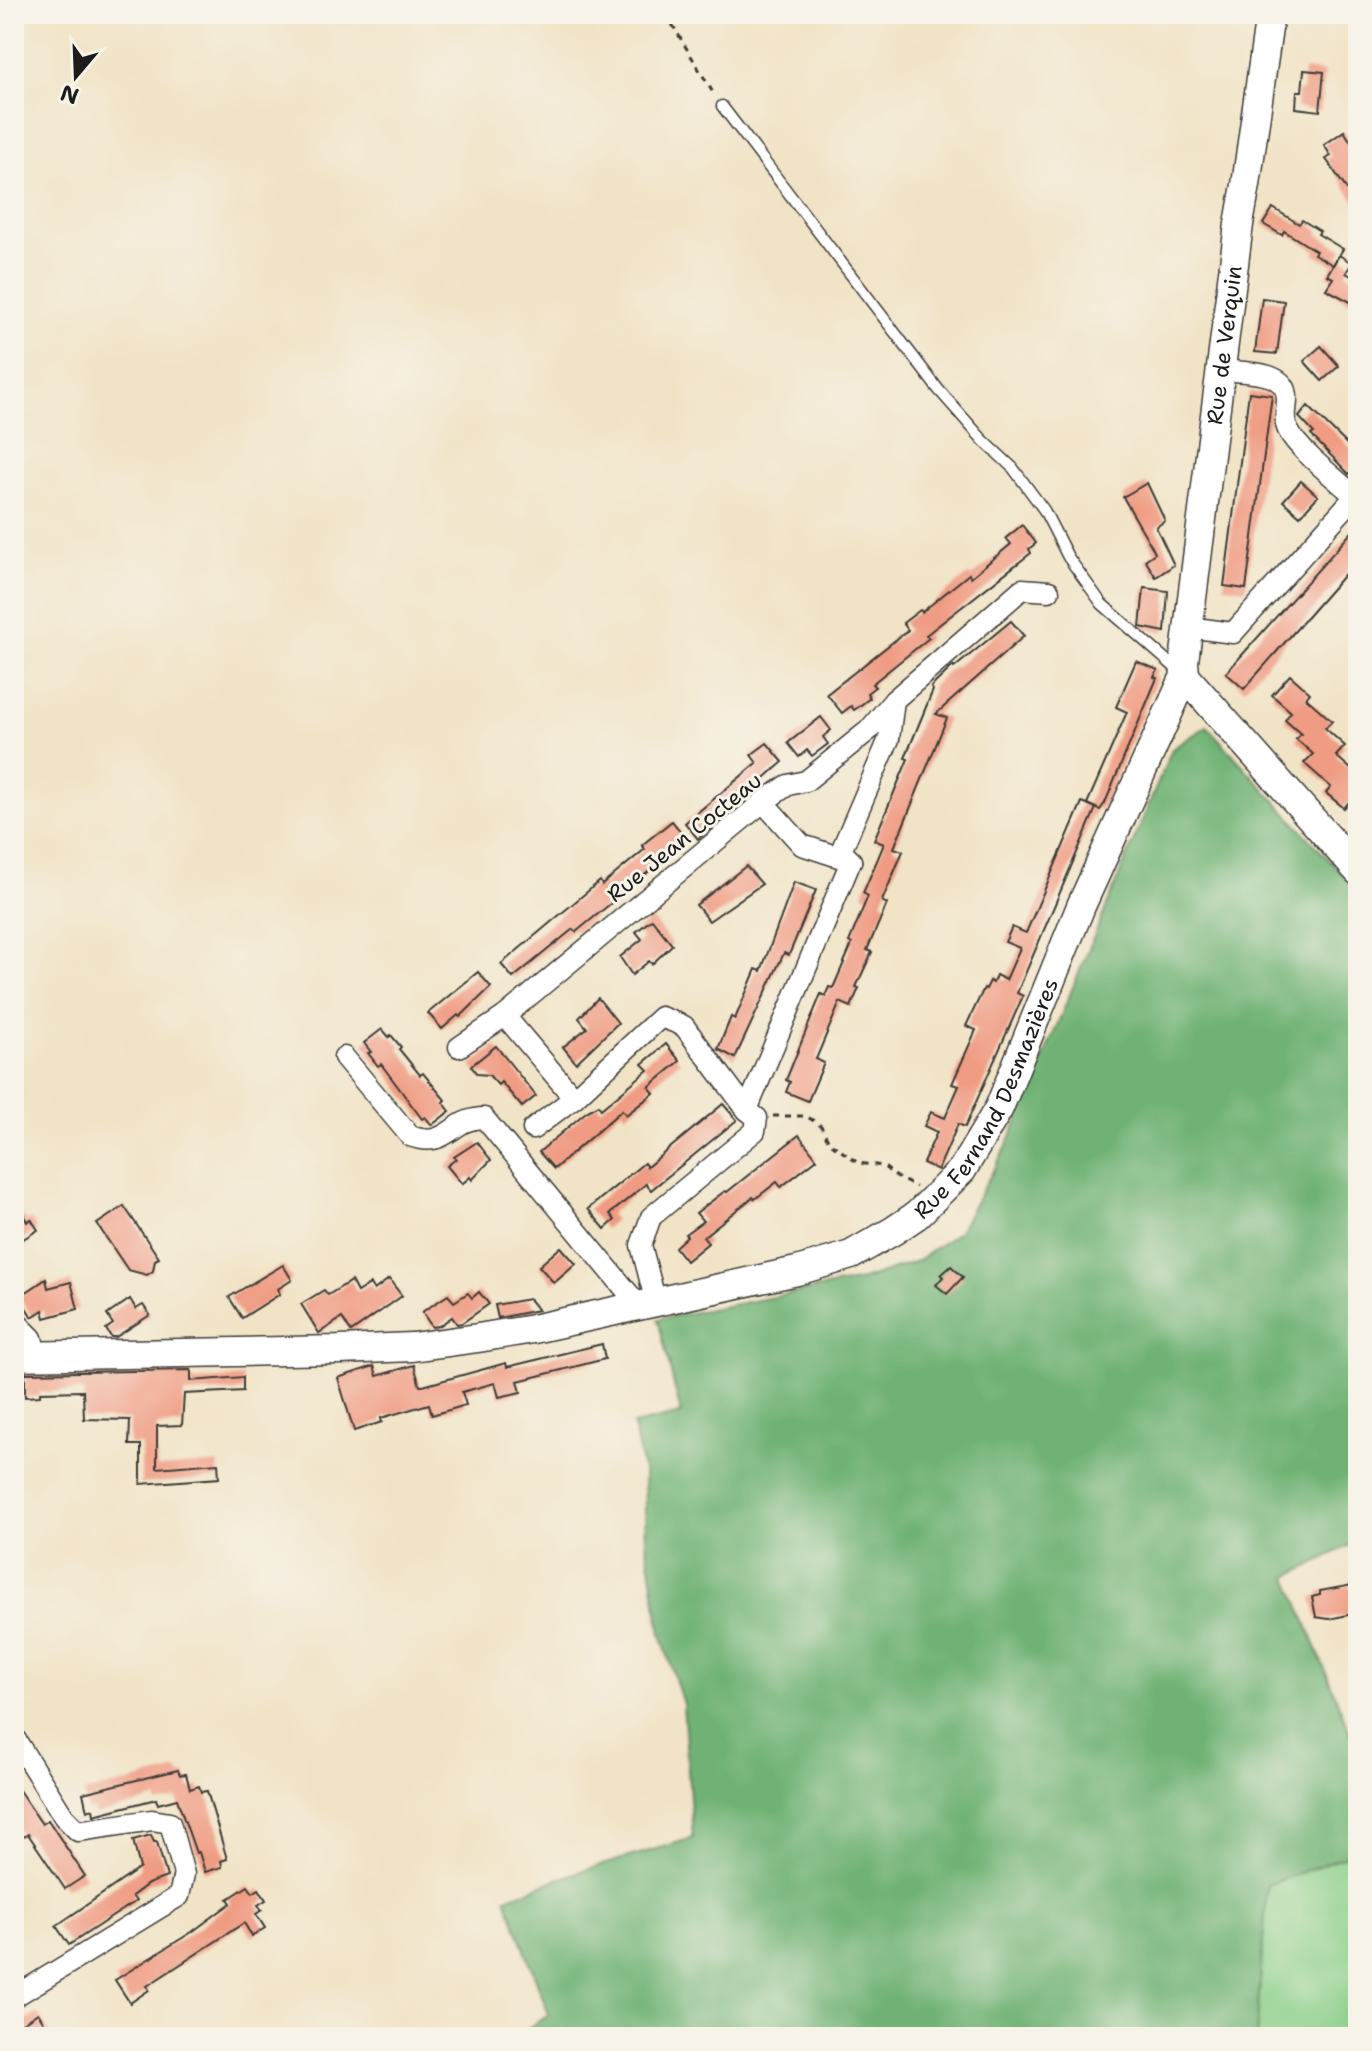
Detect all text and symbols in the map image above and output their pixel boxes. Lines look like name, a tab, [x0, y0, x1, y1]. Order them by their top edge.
north arrow	[36, 36, 116, 116]
text: N	[57, 78, 83, 111]
street label: Rue de Verquin	[1200, 264, 1249, 426]
street label: Rue Jean Cocteau	[601, 766, 768, 909]
street label: Rue Fernand Desmazières	[907, 974, 1065, 1225]

